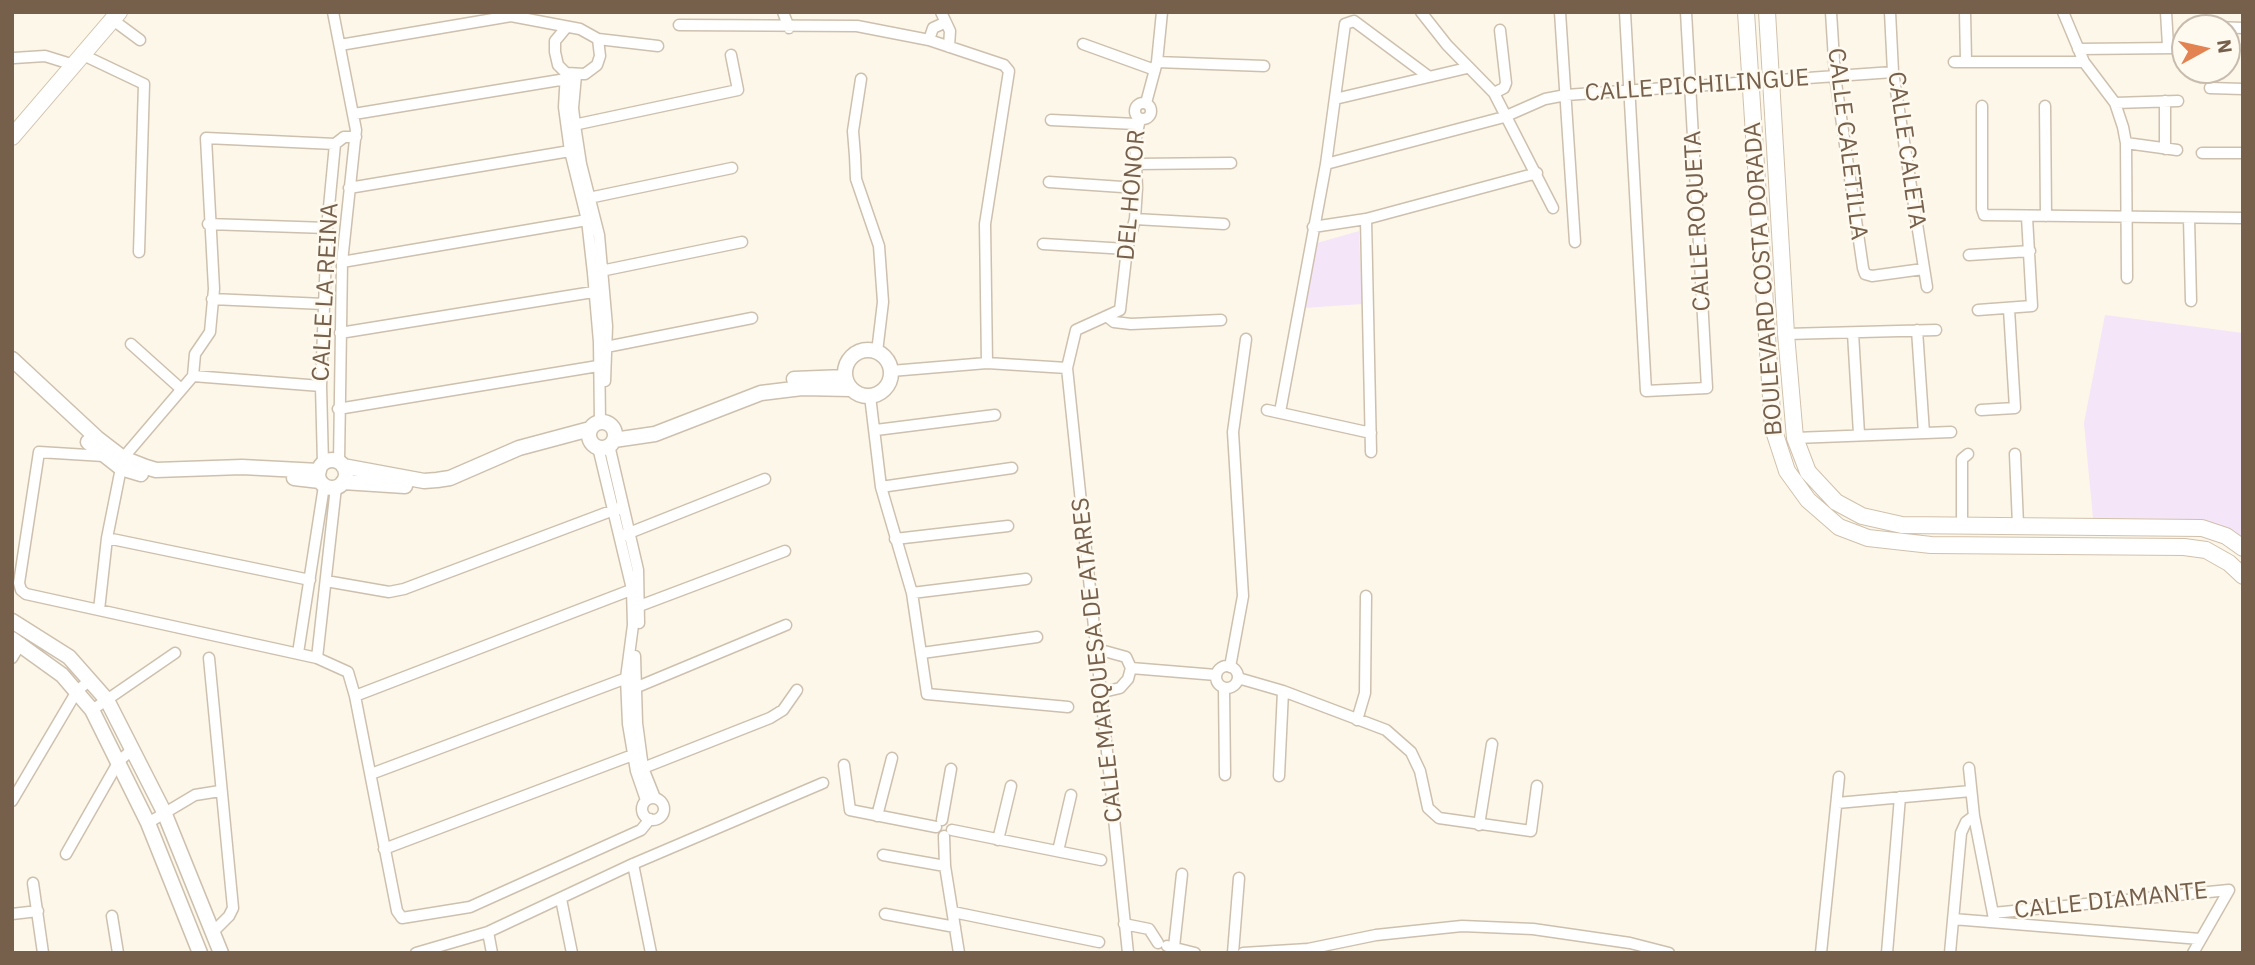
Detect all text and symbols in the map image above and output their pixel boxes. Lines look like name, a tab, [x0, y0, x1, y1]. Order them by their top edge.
north arrow	[2171, 14, 2241, 84]
text: N	[2212, 38, 2238, 55]
street label: CALLE CALETILLA	[1821, 46, 1873, 242]
street label: CALLE PICHILINGUE	[1584, 64, 1810, 108]
street label: CALLE CALETA	[1881, 70, 1931, 230]
street label: BOULEVARD COSTA DORADA	[1739, 121, 1789, 437]
street label: DEL HONOR	[1112, 128, 1152, 262]
street label: CALLE ROQUETA	[1679, 130, 1717, 312]
street label: CALLE LA REINA	[307, 202, 345, 382]
street label: CALLE MARQUESA DE ATARES	[1067, 496, 1129, 824]
street label: CALLE DIAMANTE	[2013, 877, 2209, 925]

